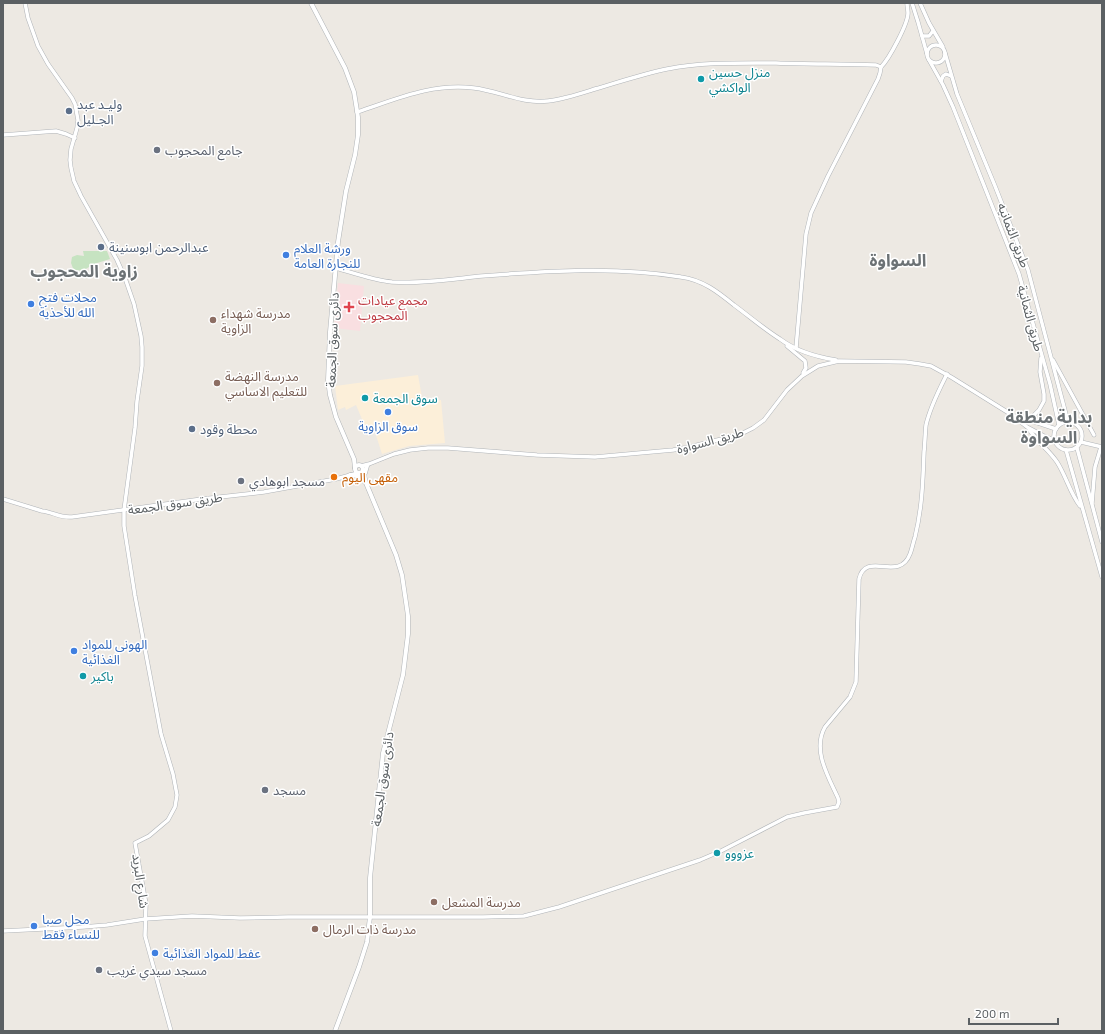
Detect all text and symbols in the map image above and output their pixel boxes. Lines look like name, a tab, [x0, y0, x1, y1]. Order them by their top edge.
place label: منزل حسين الواكشي	[709, 64, 771, 98]
marker: منزل حسين الواكشي	[696, 74, 706, 84]
place label: وليـد عبد الجـليل	[77, 96, 122, 128]
marker: وليـد عبد الجـليل	[64, 106, 74, 116]
place label: جامع المحجوب	[165, 142, 243, 161]
marker: جامع المحجوب	[152, 145, 162, 155]
street label: طريق الثمانيه	[993, 200, 1034, 270]
place label: عبدالرحمن ابوسنينة	[109, 239, 209, 256]
place label: ورشة العلام للنجارة العامة	[294, 240, 360, 271]
marker: عبدالرحمن ابوسنينة	[96, 242, 106, 252]
district label: السواوة	[869, 249, 927, 270]
marker: ورشة العلام للنجارة العامة	[281, 250, 291, 260]
district label: زاوية المحجوب	[30, 260, 138, 281]
street label: طريق الثمانية	[1013, 283, 1048, 353]
place label: محلات فتح الله للأحذية	[39, 289, 97, 320]
street label: دائرى سوق الجمعة	[322, 292, 343, 388]
place label: مجمع عيادات المحجوب	[358, 292, 428, 323]
marker: محلات فتح الله للأحذية	[26, 299, 36, 309]
marker: مجمع عيادات المحجوب	[343, 301, 355, 313]
place label: مدرسة شهداء الزاوية	[221, 305, 291, 336]
marker: مدرسة شهداء الزاوية	[208, 315, 218, 325]
place label: مدرسة النهضة للتعليم الاساسي	[225, 368, 307, 402]
marker: مدرسة النهضة للتعليم الاساسي	[212, 378, 222, 388]
place label: سوق الجمعة	[373, 390, 438, 406]
marker: سوق الجمعة	[360, 393, 370, 403]
district label: بداية منطقة السواوة	[1006, 406, 1092, 447]
marker: سوق الزاوية	[383, 407, 393, 417]
place label: سوق الزاوية	[358, 418, 418, 434]
place label: محطة وقود	[200, 421, 258, 437]
street label: طريق السواوة	[675, 423, 746, 458]
marker: محطة وقود	[187, 424, 197, 434]
place label: مقهى اليوم	[342, 469, 398, 487]
marker: مقهى اليوم	[329, 472, 339, 482]
place label: مسجد ابوهادي	[249, 473, 325, 492]
marker: مسجد ابوهادي	[236, 476, 246, 486]
street label: طريق سوق الجمعة	[127, 488, 224, 519]
place label: الهونى للمواد الغذائية	[82, 636, 147, 667]
marker: الهونى للمواد الغذائية	[69, 646, 79, 656]
place label: باكير	[90, 668, 114, 684]
marker: باكير	[78, 671, 88, 681]
street label: دائرى سوق الجمعة	[367, 731, 398, 827]
place label: مسجد	[273, 782, 306, 798]
marker: مسجد	[260, 785, 270, 795]
place label: عزووو	[725, 845, 755, 861]
marker: عزووو	[712, 848, 722, 858]
street label: شارع البريد	[126, 853, 153, 910]
place label: مدرسة المشعل	[442, 894, 521, 911]
marker: مدرسة المشعل	[429, 897, 439, 907]
place label: محل صبا للنساء فقط	[42, 911, 100, 942]
marker: محل صبا للنساء فقط	[29, 921, 39, 931]
place label: مدرسة ذات الرمال	[323, 921, 417, 938]
marker: مدرسة ذات الرمال	[310, 924, 320, 934]
place label: عفط للمواد الغذائية	[163, 945, 261, 961]
marker: عفط للمواد الغذائية	[150, 948, 160, 958]
place label: مسجد سيدي غريب	[107, 962, 207, 981]
marker: مسجد سيدي غريب	[94, 965, 104, 975]
scale bar	[969, 1000, 1058, 1026]
text: 200 m	[975, 1006, 1009, 1020]

